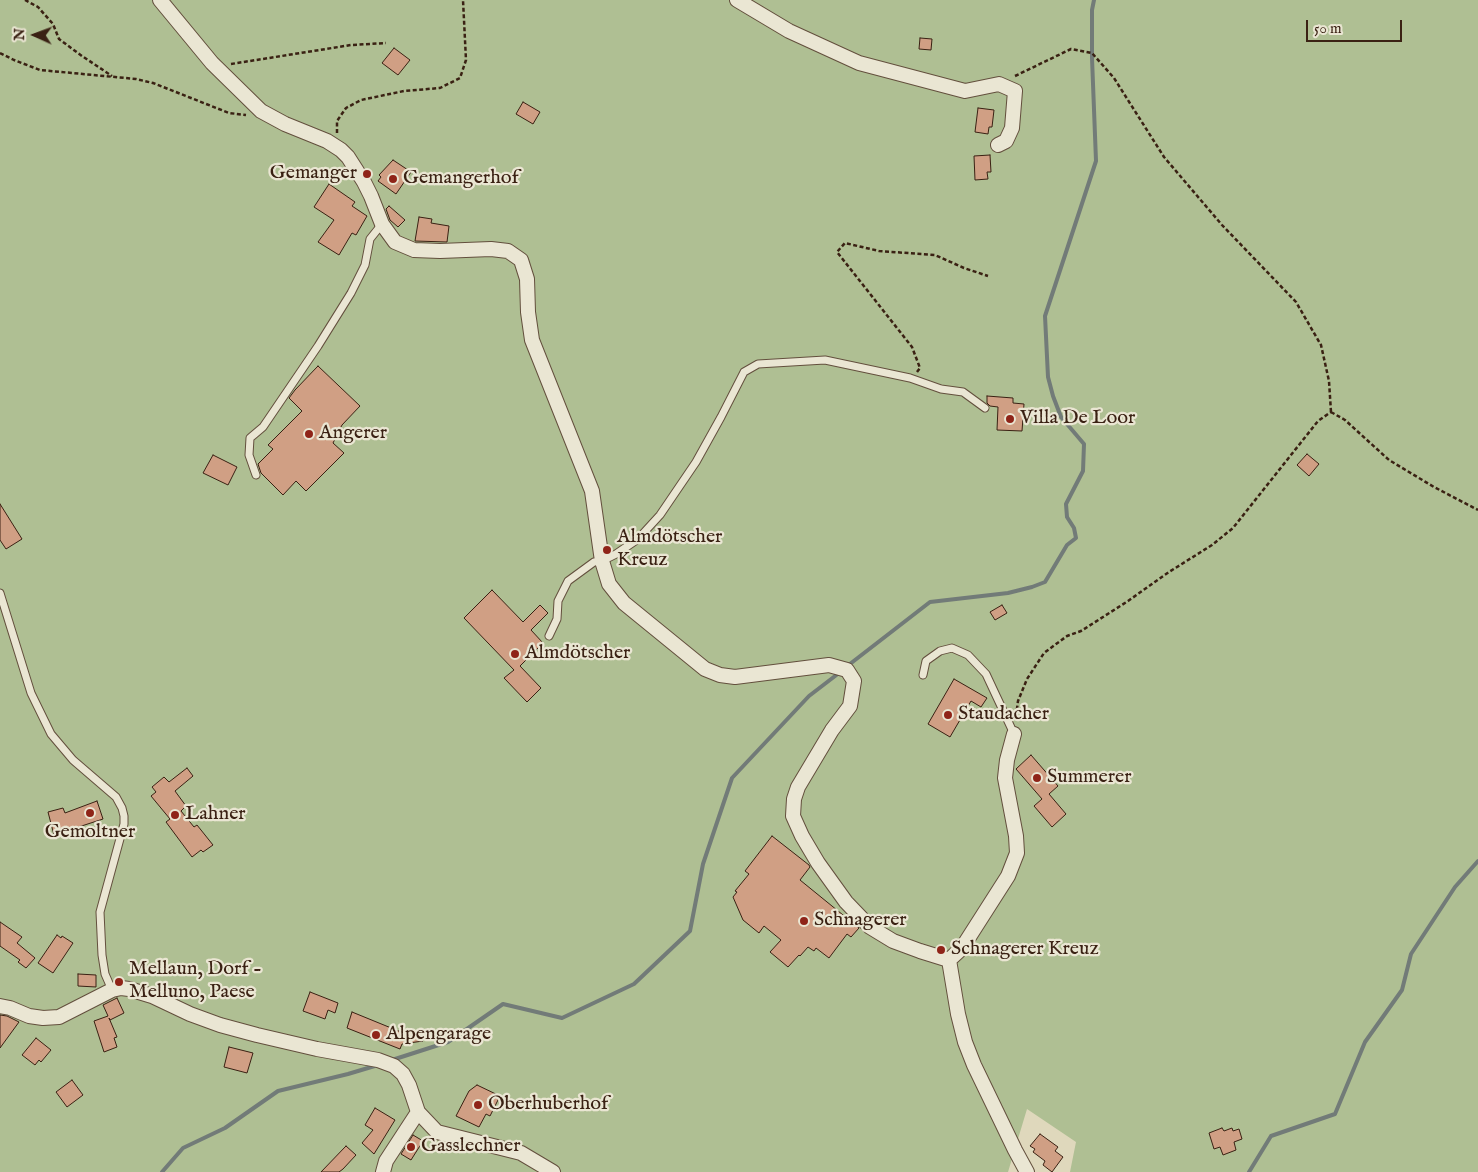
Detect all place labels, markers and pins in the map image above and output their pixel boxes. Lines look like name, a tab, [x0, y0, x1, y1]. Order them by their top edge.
place label: Gemanger	[270, 162, 357, 186]
place label: Gemangerhof	[403, 167, 519, 191]
marker: Gemanger	[361, 168, 373, 180]
marker: Gemangerhof	[387, 173, 399, 185]
place label: Villa De Loor	[1020, 407, 1135, 431]
marker: Villa De Loor	[1004, 413, 1016, 425]
place label: Angerer	[319, 422, 387, 446]
marker: Angerer	[303, 428, 315, 440]
place label: Almdötscher Kreuz	[617, 526, 722, 573]
marker: Almdötscher Kreuz	[601, 544, 613, 556]
place label: Almdötscher	[525, 642, 630, 666]
marker: Almdötscher	[509, 648, 521, 660]
place label: Staudacher	[958, 703, 1049, 727]
marker: Staudacher	[942, 709, 954, 721]
place label: Summerer	[1047, 766, 1132, 790]
marker: Summerer	[1031, 772, 1043, 784]
place label: Lahner	[185, 803, 246, 827]
marker: Gemoltner	[84, 807, 96, 819]
marker: Lahner	[169, 809, 181, 821]
place label: Gemoltner	[45, 821, 135, 845]
place label: Schnagerer	[814, 909, 907, 933]
marker: Schnagerer	[798, 915, 810, 927]
place label: Schnagerer Kreuz	[951, 938, 1099, 962]
marker: Schnagerer Kreuz	[935, 944, 947, 956]
place label: Mellaun, Dorf - Melluno, Paese	[129, 958, 262, 1005]
marker: Mellaun, Dorf - Melluno, Paese	[113, 976, 125, 988]
place label: Alpengarage	[386, 1023, 491, 1047]
marker: Alpengarage	[370, 1029, 382, 1041]
place label: Oberhuberhof	[488, 1093, 608, 1117]
marker: Oberhuberhof	[472, 1099, 484, 1111]
place label: Gasslechner	[421, 1135, 521, 1159]
marker: Gasslechner	[405, 1141, 417, 1153]

